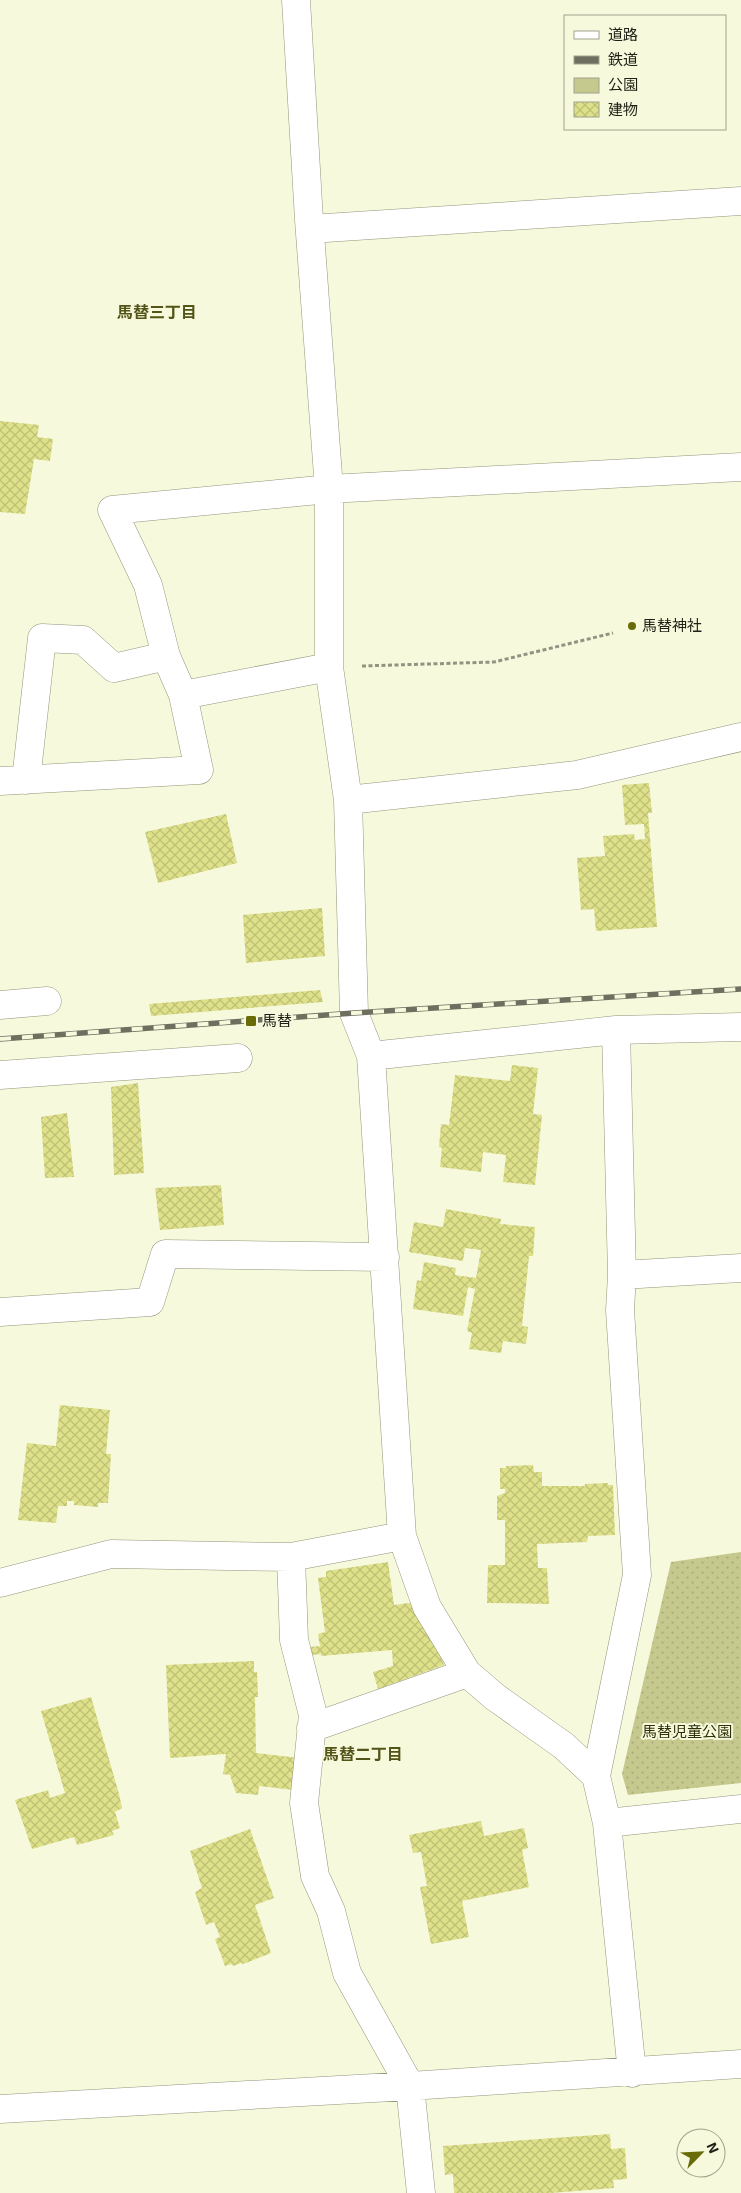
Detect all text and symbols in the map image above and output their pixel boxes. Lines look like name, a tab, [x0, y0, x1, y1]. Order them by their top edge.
legend	[564, 15, 726, 130]
text: 道路	[608, 25, 638, 43]
text: 鉄道	[608, 50, 638, 68]
text: 公園	[608, 75, 638, 93]
text: 建物	[608, 100, 638, 118]
district label: 馬替三丁目	[117, 302, 197, 321]
place label: 馬替神社	[642, 616, 702, 634]
marker: 馬替神社	[626, 620, 638, 632]
place label: 馬替	[262, 1011, 292, 1029]
marker: 馬替	[244, 1014, 258, 1028]
park label: 馬替児童公園	[642, 1722, 732, 1740]
district label: 馬替二丁目	[323, 1744, 403, 1763]
north arrow	[676, 2128, 726, 2178]
text: N	[704, 2139, 723, 2156]

